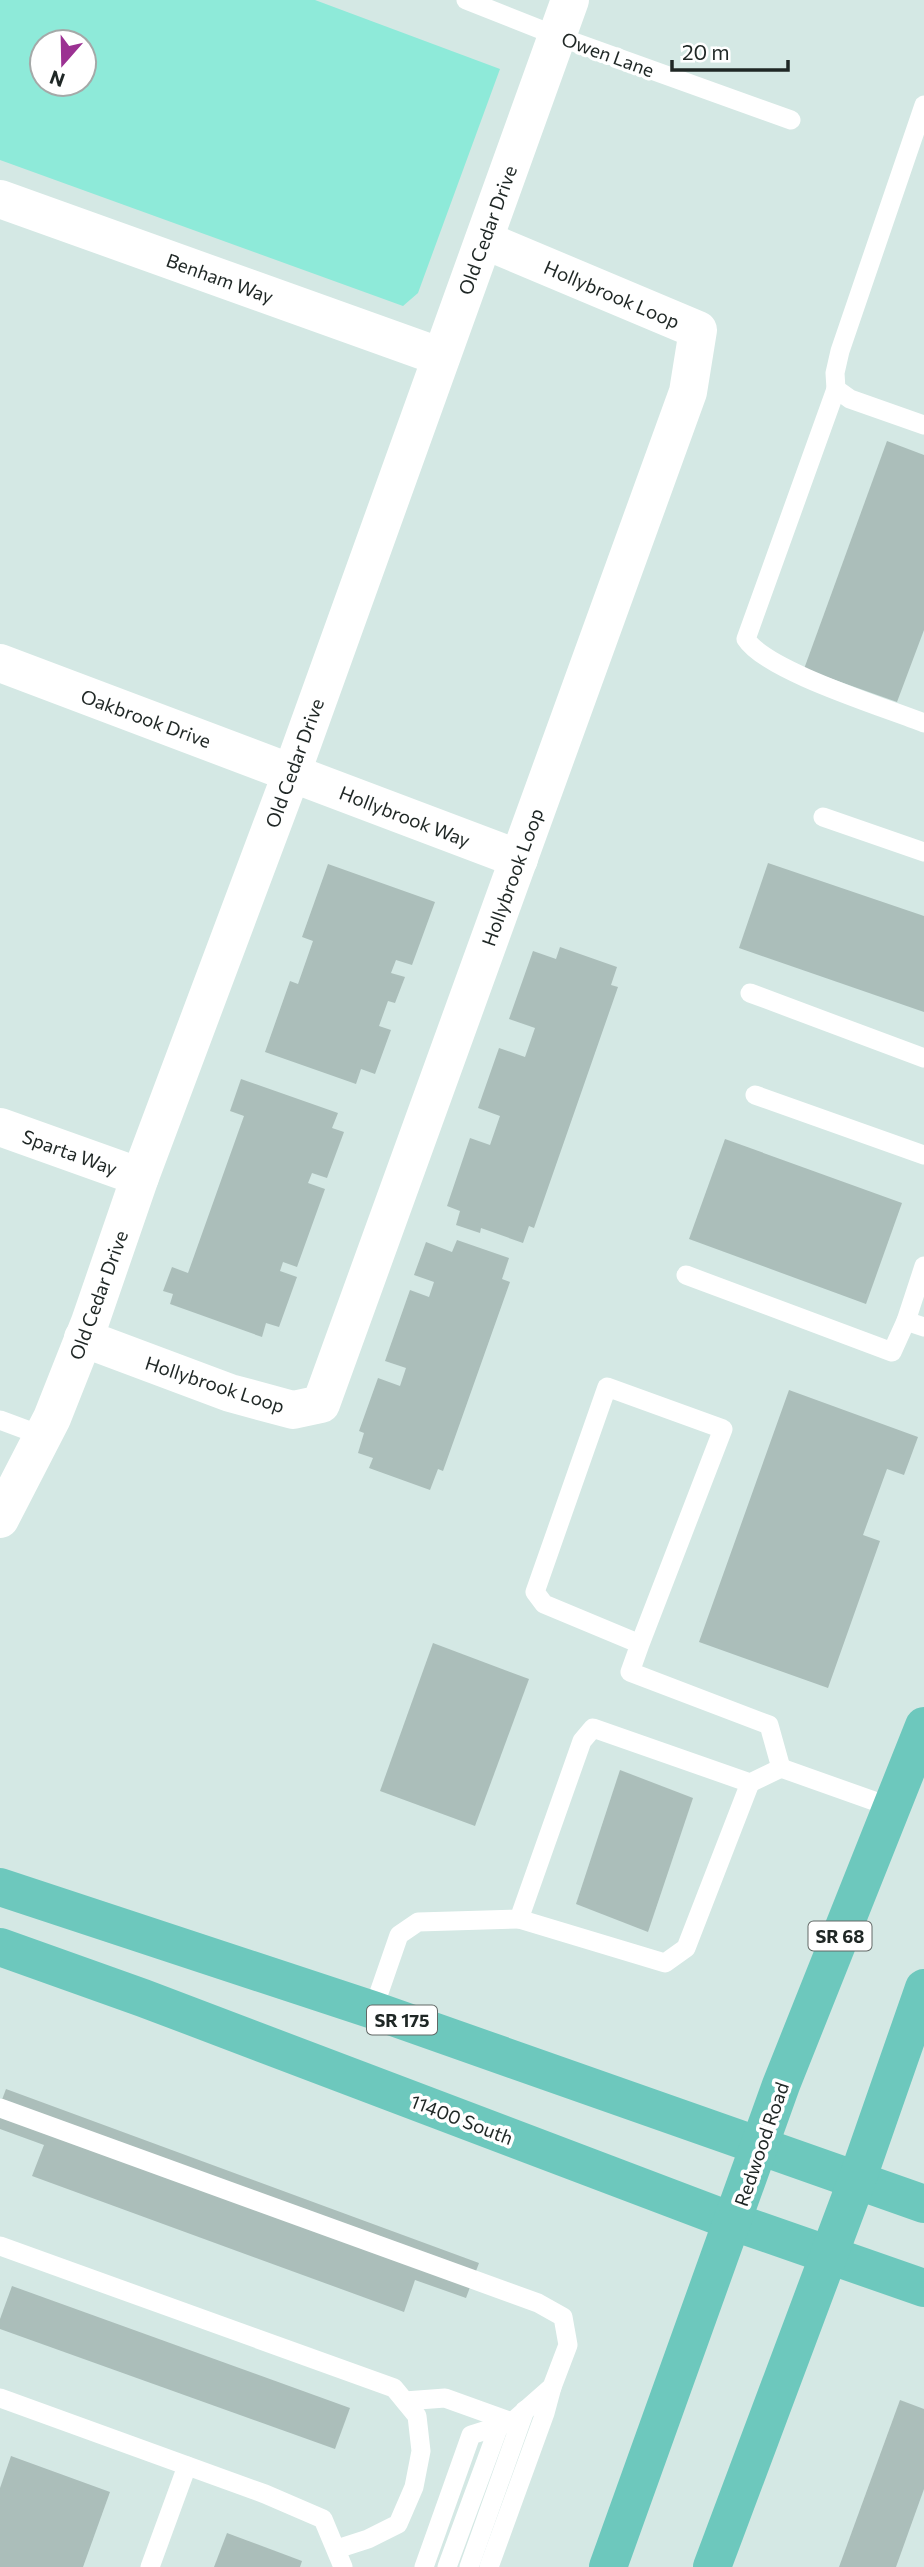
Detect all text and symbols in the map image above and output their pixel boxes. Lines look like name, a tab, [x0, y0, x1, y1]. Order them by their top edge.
street label: Owen Lane	[559, 27, 657, 81]
north arrow	[28, 28, 98, 98]
scale bar	[672, 28, 788, 72]
text: 20 m	[682, 39, 730, 64]
text: N	[46, 66, 68, 93]
street label: Old Cedar Drive	[453, 162, 521, 298]
street label: Benham Way	[163, 248, 277, 308]
street label: Hollybrook Loop	[541, 255, 683, 333]
street label: Oakbrook Drive	[78, 684, 214, 752]
street label: Old Cedar Drive	[260, 695, 328, 831]
street label: Hollybrook Way	[336, 781, 474, 852]
street label: Hollybrook Loop	[476, 805, 548, 949]
street label: Sparta Way	[19, 1124, 121, 1180]
street label: Old Cedar Drive	[64, 1227, 132, 1363]
street label: Hollybrook Loop	[142, 1351, 288, 1417]
road number: SR 68	[808, 1922, 872, 1950]
road number: SR 175	[367, 2006, 437, 2034]
street label: Redwood Road	[729, 2079, 793, 2209]
street label: 11400 South	[408, 2089, 516, 2149]

